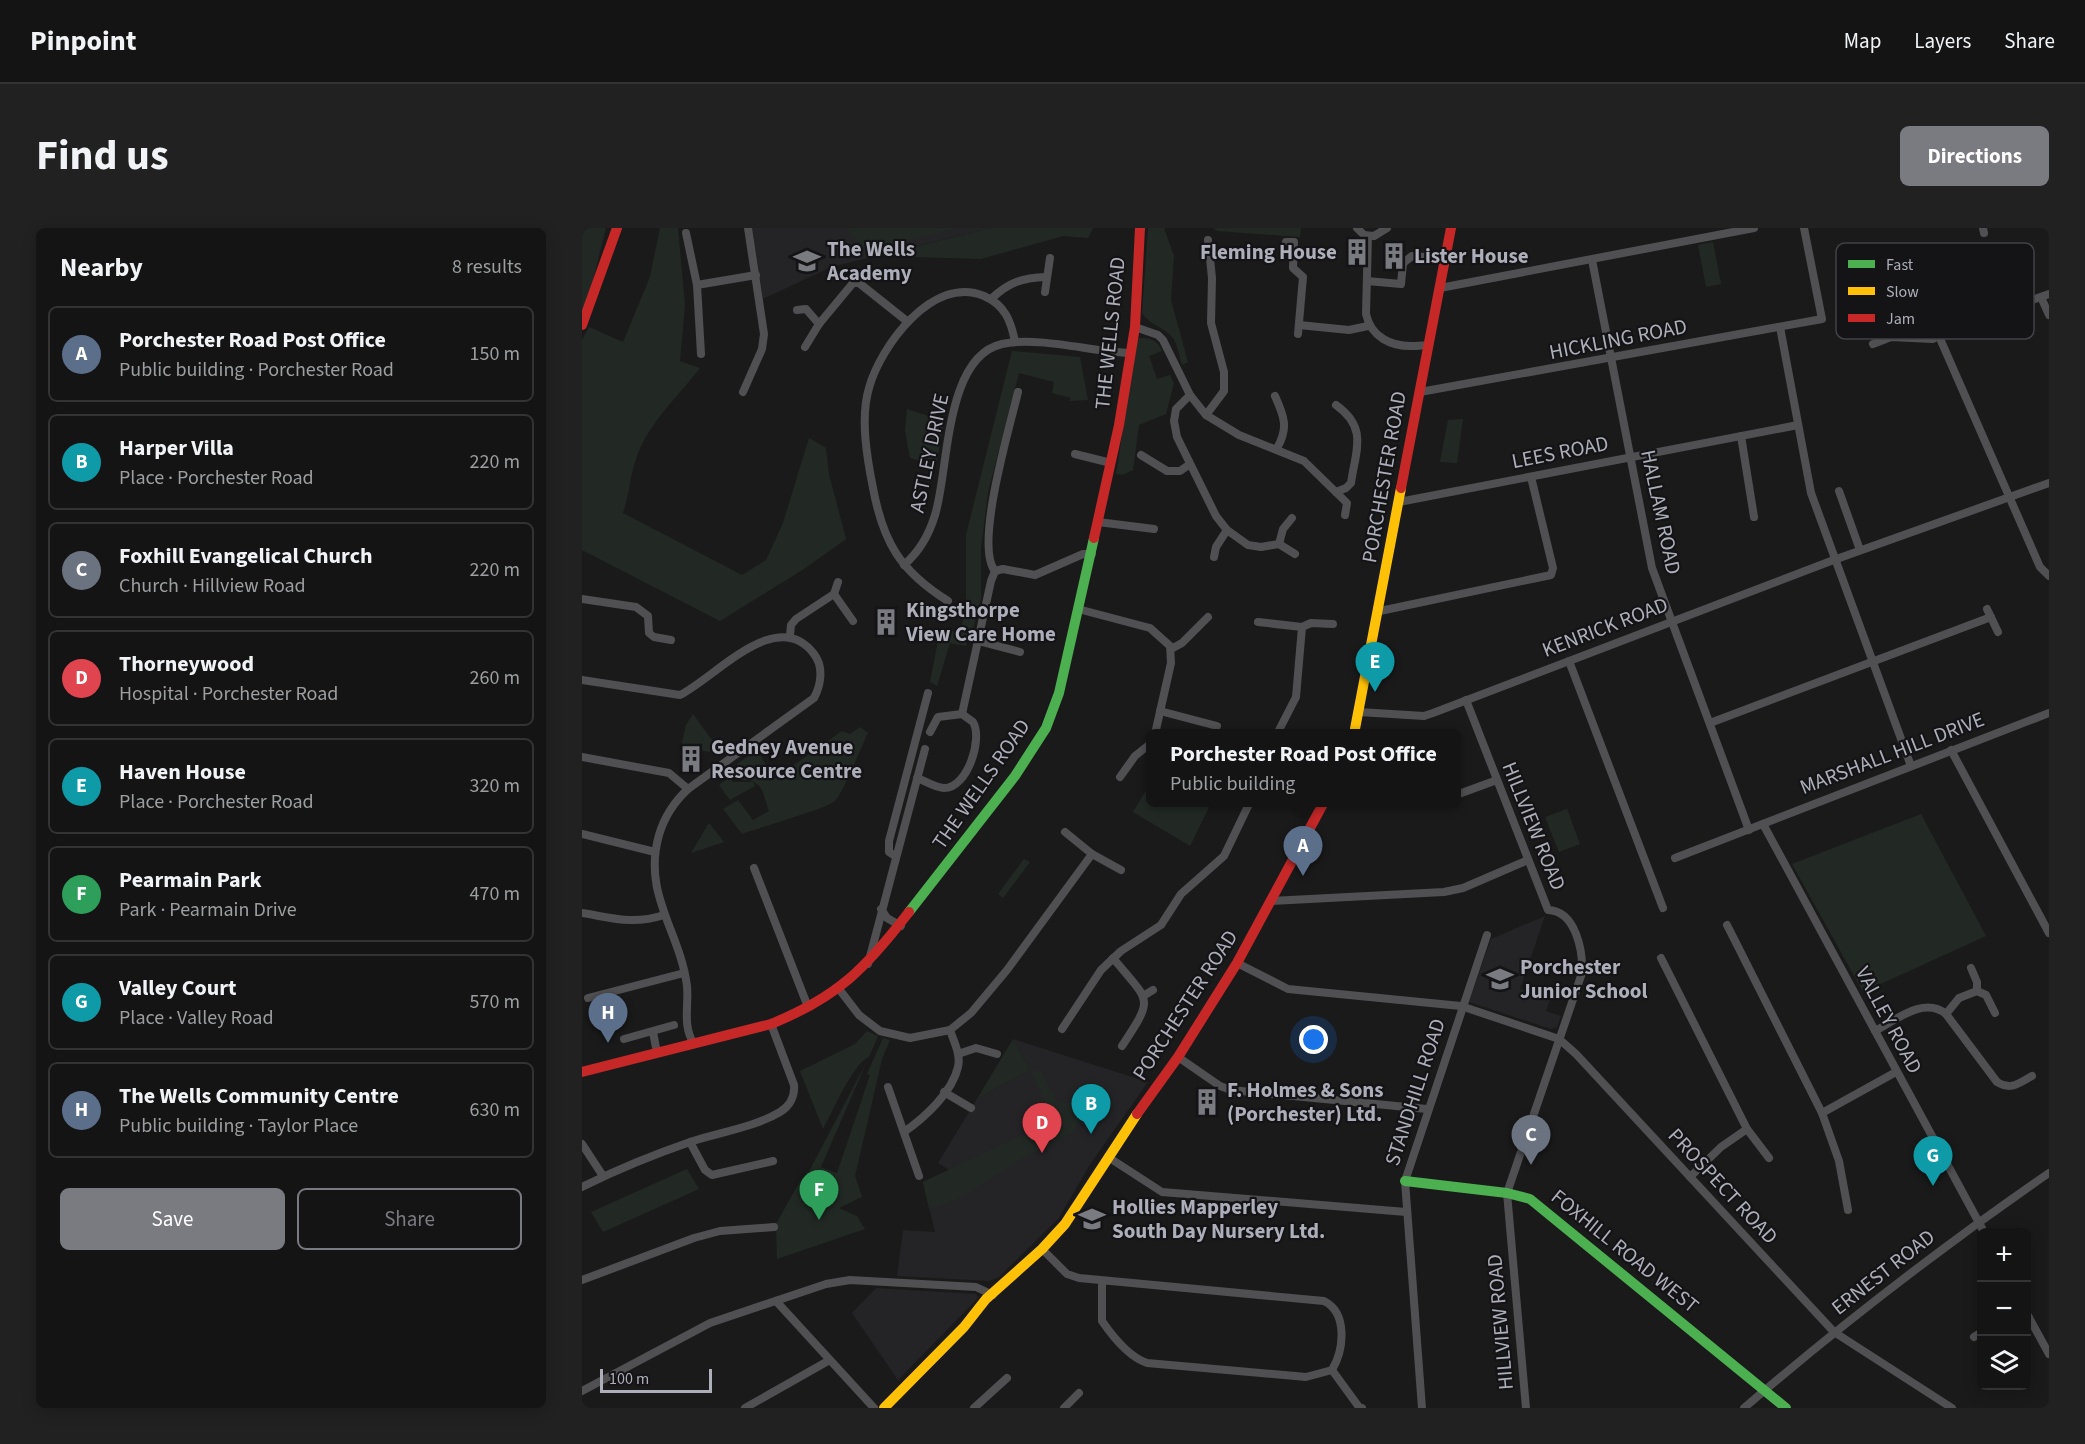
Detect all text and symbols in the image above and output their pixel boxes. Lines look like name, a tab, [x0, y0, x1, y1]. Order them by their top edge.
text: Pinpoint	[30, 21, 137, 61]
text: Map	[1844, 26, 1881, 56]
text: Layers	[1914, 26, 1971, 56]
text: Share	[2004, 26, 2055, 56]
text: Find us	[36, 126, 169, 186]
button: Directions	[1900, 126, 2049, 186]
place label: The Wells Academy	[826, 234, 915, 288]
place label: Fleming House	[1200, 237, 1337, 267]
building icon: Fleming House	[1342, 237, 1372, 267]
building icon: Lister House	[1379, 241, 1409, 271]
place label: Lister House	[1414, 241, 1529, 271]
legend	[1836, 243, 2034, 339]
school or university icon: The Wells Academy	[792, 246, 822, 276]
text: Nearby	[60, 249, 143, 286]
text: 8 results	[452, 253, 522, 281]
text: Fast	[1886, 254, 1914, 276]
street label: THE WELLS ROAD	[1087, 255, 1133, 411]
text: Slow	[1886, 281, 1919, 303]
text: Jam	[1886, 308, 1915, 330]
street label: HICKLING ROAD	[1547, 311, 1689, 367]
text: Porchester Road Post Office	[119, 324, 386, 356]
text: A	[76, 340, 87, 368]
text: 150 m	[470, 340, 520, 368]
text: Public building · Porchester Road	[119, 356, 394, 384]
street label: PORCHESTER ROAD	[1354, 389, 1414, 565]
street label: ASTLEY DRIVE	[902, 391, 956, 515]
street label: LEES ROAD	[1509, 428, 1611, 476]
text: Harper Villa	[119, 432, 234, 464]
street label: HALLAM ROAD	[1633, 447, 1689, 577]
text: B	[75, 448, 88, 476]
text: 220 m	[470, 448, 520, 476]
text: Place · Porchester Road	[119, 464, 314, 492]
text: Foxhill Evangelical Church	[119, 540, 373, 572]
text: C	[76, 556, 87, 584]
text: 220 m	[470, 556, 520, 584]
text: Church · Hillview Road	[119, 572, 306, 600]
street label: KENRICK ROAD	[1538, 589, 1672, 665]
place label: Kingsthorpe View Care Home	[905, 595, 1056, 649]
building icon: Kingsthorpe View Care Home	[871, 607, 901, 637]
pin: E	[1356, 642, 1394, 692]
text: Thorneywood	[119, 648, 254, 680]
text: D	[75, 664, 88, 692]
text: 260 m	[470, 664, 520, 692]
text: Hospital · Porchester Road	[119, 680, 338, 708]
street label: MARSHALL HILL DRIVE	[1795, 704, 1989, 802]
street label: THE WELLS ROAD	[925, 713, 1037, 855]
popup	[1146, 729, 1461, 807]
place label: Gedney Avenue Resource Centre	[711, 732, 862, 786]
text: Porchester Road Post Office	[1170, 738, 1437, 770]
building icon: Gedney Avenue Resource Centre	[676, 744, 706, 774]
text: Haven House	[119, 756, 246, 788]
street label: HILLVIEW ROAD	[1495, 757, 1573, 895]
text: Public building	[1170, 770, 1295, 798]
text: E	[76, 772, 87, 800]
text: 320 m	[470, 772, 520, 800]
text: Place · Porchester Road	[119, 788, 314, 816]
pin: A	[1284, 826, 1322, 876]
text: Pearmain Park	[119, 864, 261, 896]
text: F	[76, 880, 87, 908]
text: 470 m	[470, 880, 520, 908]
text: Park · Pearmain Drive	[119, 896, 297, 924]
street label: PORCHESTER ROAD	[1125, 924, 1245, 1086]
place label: Porchester Junior School	[1520, 952, 1647, 1006]
street label: VALLEY ROAD	[1848, 961, 1930, 1079]
school or university icon: Porchester Junior School	[1485, 964, 1515, 994]
text: Valley Court	[119, 972, 236, 1004]
text: G	[75, 988, 88, 1016]
text: 570 m	[470, 988, 520, 1016]
pin: H	[588, 994, 628, 1043]
text: Place · Valley Road	[119, 1004, 274, 1032]
street label: STANDHILL ROAD	[1377, 1015, 1453, 1169]
your location	[1299, 1025, 1328, 1054]
place label: F. Holmes & Sons (Porchester) Ltd.	[1227, 1075, 1384, 1129]
text: The Wells Community Centre	[119, 1080, 399, 1112]
pin: B	[1072, 1084, 1110, 1134]
building icon: F. Holmes & Sons (Porchester) Ltd.	[1192, 1087, 1222, 1117]
text: H	[75, 1096, 88, 1124]
text: 630 m	[470, 1096, 520, 1124]
pin: D	[1022, 1104, 1062, 1153]
text: Public building · Taylor Place	[119, 1112, 358, 1140]
pin: C	[1512, 1116, 1550, 1165]
street label: PROSPECT ROAD	[1661, 1121, 1785, 1251]
pin: G	[1914, 1136, 1952, 1186]
pin: F	[800, 1170, 838, 1220]
street label: FOXHILL ROAD WEST	[1545, 1182, 1705, 1320]
button: Save	[60, 1188, 285, 1250]
button: Share	[297, 1188, 522, 1250]
place label: Hollies Mapperley South Day Nursery Ltd.	[1112, 1192, 1325, 1246]
school or university icon: Hollies Mapperley South Day Nursery Ltd.	[1077, 1204, 1107, 1234]
street label: ERNEST ROAD	[1825, 1222, 1941, 1322]
map controls	[1977, 1228, 2031, 1390]
button: +	[1977, 1228, 2031, 1282]
street label: HILLVIEW ROAD	[1479, 1253, 1521, 1391]
button: −	[1977, 1282, 2031, 1336]
button: layers	[1977, 1336, 2031, 1390]
scale bar	[600, 1366, 712, 1394]
text: 100 m	[609, 1368, 649, 1390]

